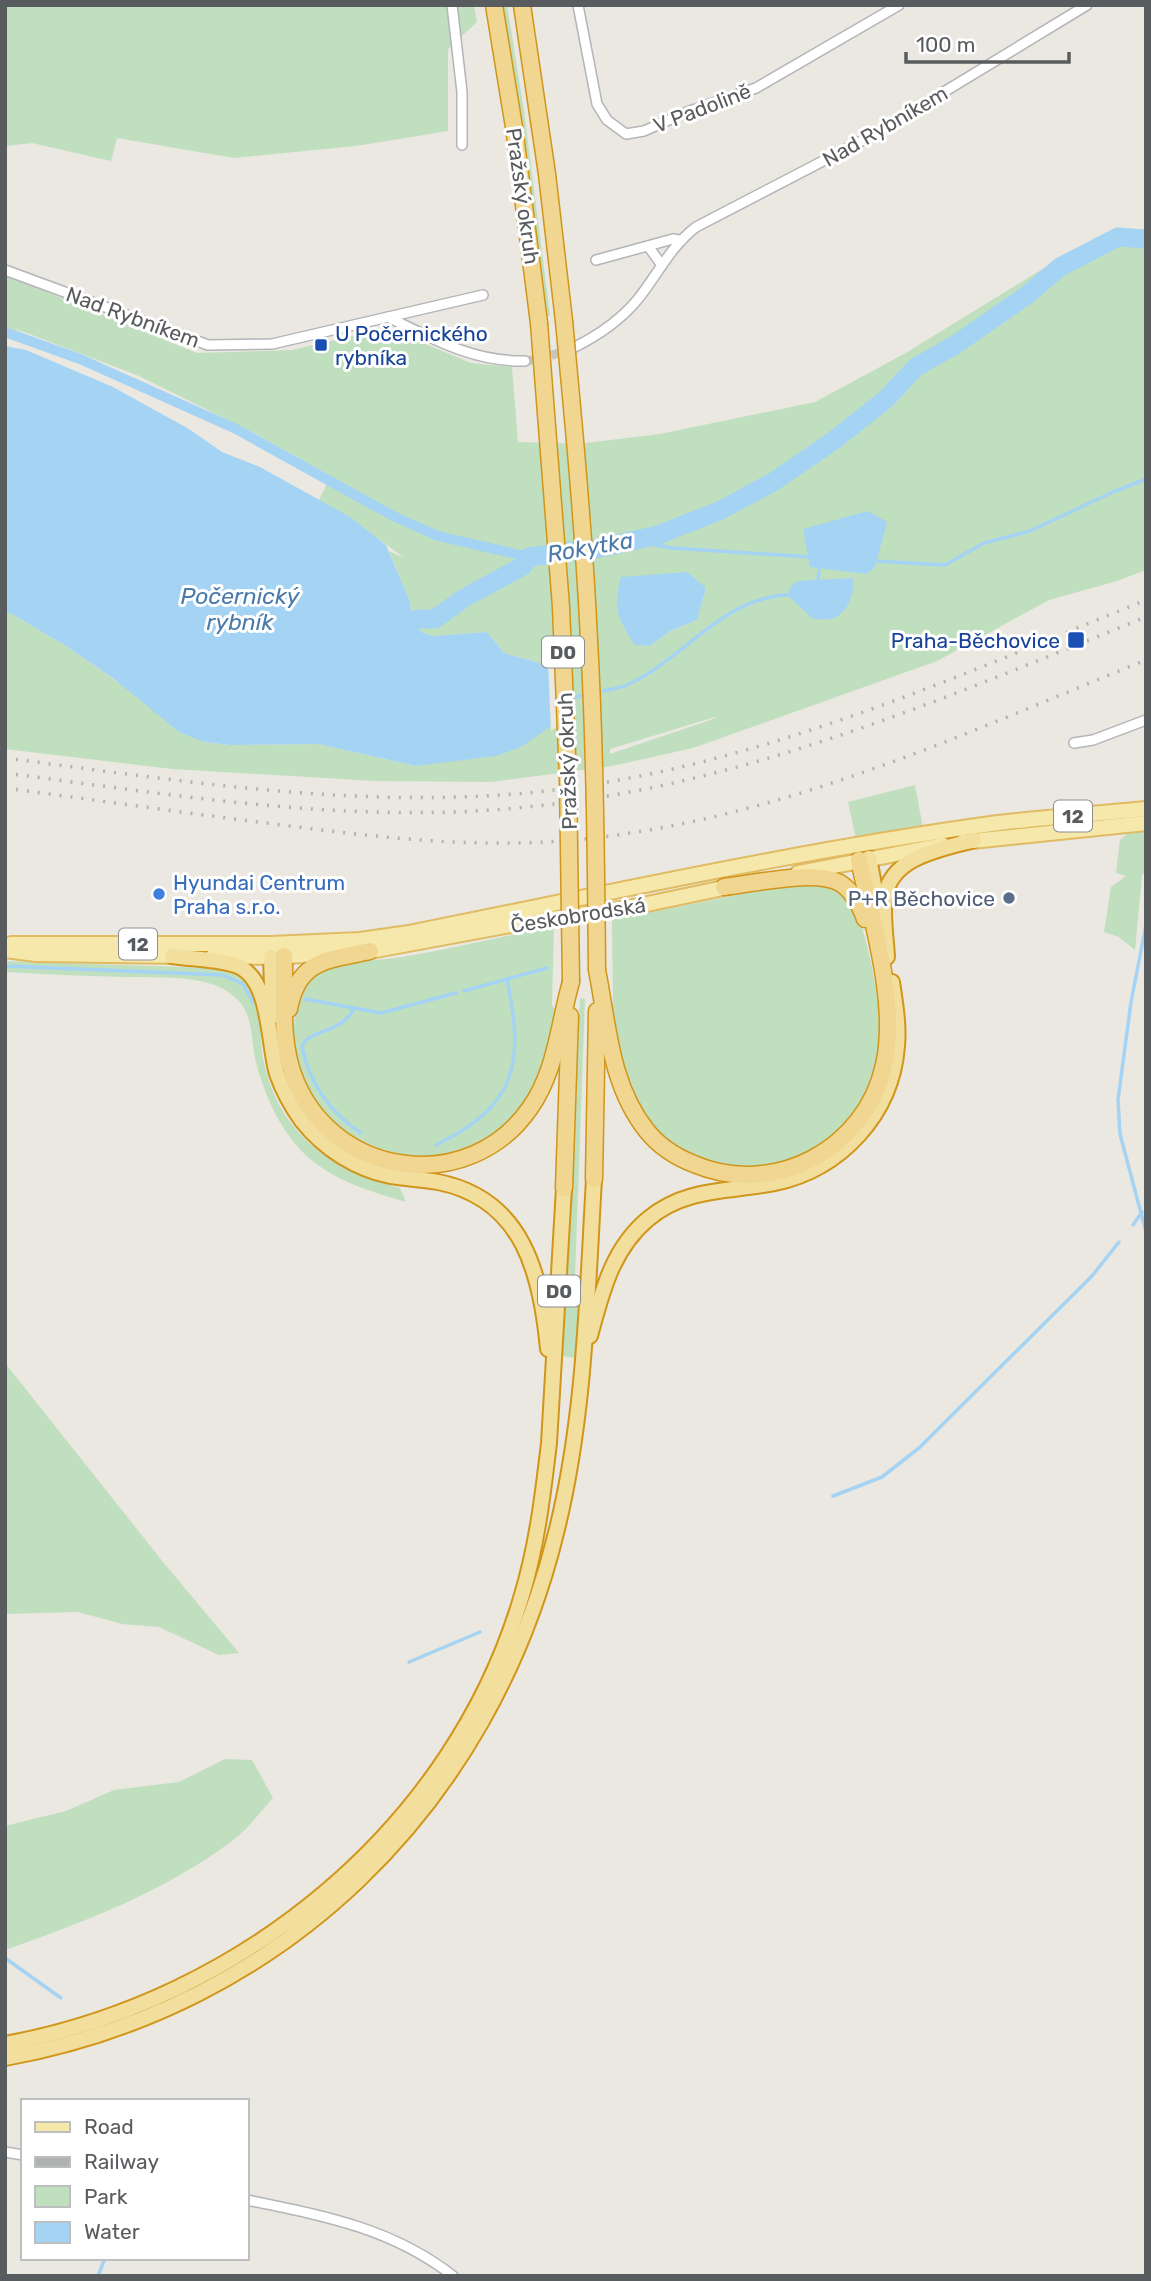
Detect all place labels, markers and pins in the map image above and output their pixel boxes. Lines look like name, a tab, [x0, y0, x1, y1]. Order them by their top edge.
place label: U Počernického rybníka	[335, 321, 488, 370]
marker: U Počernického rybníka	[313, 337, 329, 353]
place label: Praha-Běchovice	[891, 628, 1060, 653]
marker: Praha-Běchovice	[1066, 630, 1086, 650]
place label: Hyundai Centrum Praha s.r.o.	[173, 870, 345, 919]
marker: Hyundai Centrum Praha s.r.o.	[151, 886, 167, 902]
place label: P+R Běchovice	[848, 886, 995, 911]
marker: P+R Běchovice	[1001, 890, 1017, 906]

